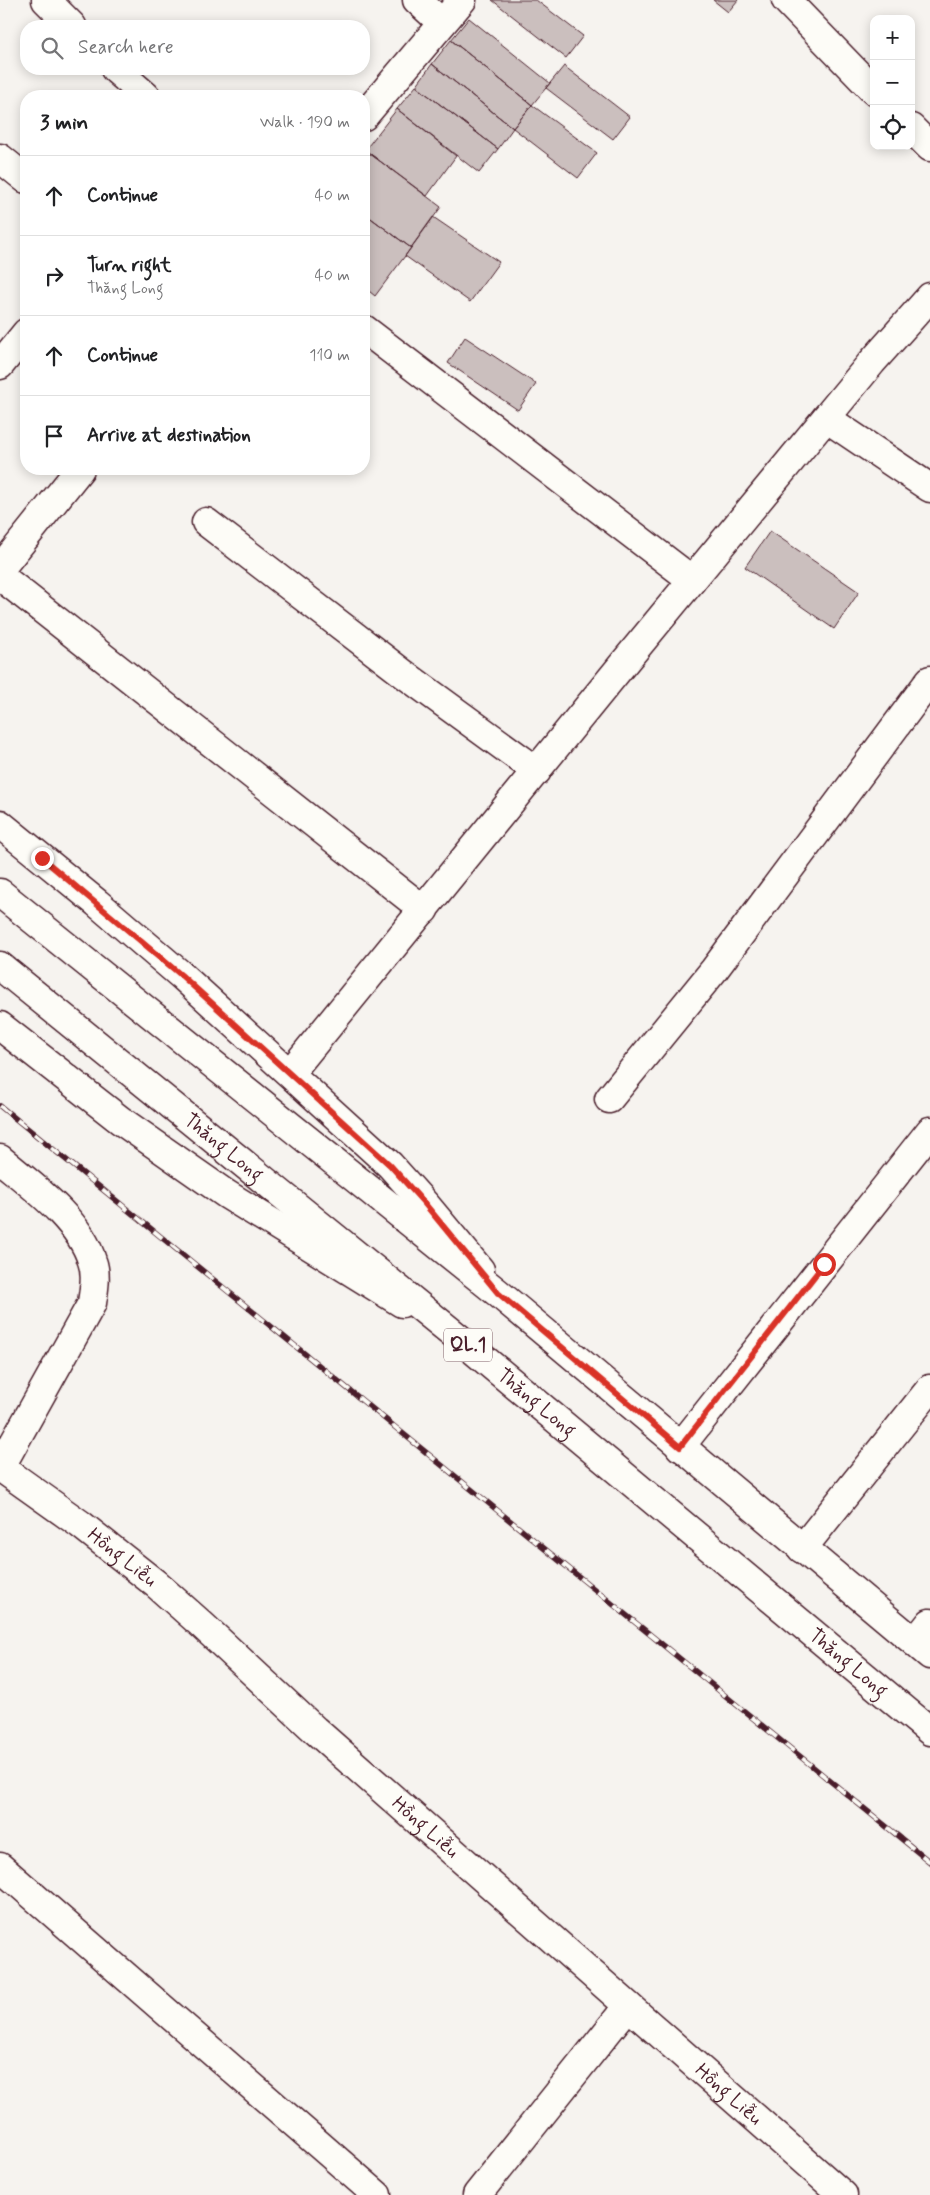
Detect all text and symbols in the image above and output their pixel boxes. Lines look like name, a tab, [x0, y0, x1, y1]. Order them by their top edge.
map controls	[870, 15, 915, 150]
button: +	[870, 15, 915, 60]
search box	[20, 20, 370, 75]
icon: search	[38, 34, 66, 62]
text: Search here	[78, 35, 174, 60]
button: −	[870, 60, 915, 105]
button: locate	[870, 105, 915, 150]
text: 3 min	[40, 109, 88, 137]
text: Walk · 190 m	[260, 112, 350, 133]
icon: ahead	[40, 182, 68, 210]
text: Continue	[87, 183, 158, 208]
text: 40 m	[314, 185, 350, 206]
text: Turn right	[87, 253, 171, 278]
icon: right	[40, 262, 68, 290]
text: 40 m	[314, 265, 350, 286]
text: Thăng Long	[87, 278, 163, 299]
icon: ahead	[40, 342, 68, 370]
text: Continue	[87, 343, 158, 368]
text: 110 m	[309, 345, 350, 366]
icon: arrive	[40, 422, 68, 450]
text: Arrive at destination	[87, 423, 251, 448]
route end	[31, 847, 54, 870]
street label: Thăng Long	[178, 1107, 269, 1190]
route start	[813, 1253, 836, 1276]
road number: QL.1	[444, 1328, 492, 1362]
street label: Thăng Long	[491, 1362, 582, 1445]
street label: Hồng Liễu	[82, 1521, 163, 1593]
street label: Thăng Long	[803, 1622, 894, 1705]
street label: Hồng Liễu	[386, 1790, 465, 1864]
street label: Hồng Liễu	[689, 2057, 768, 2131]

